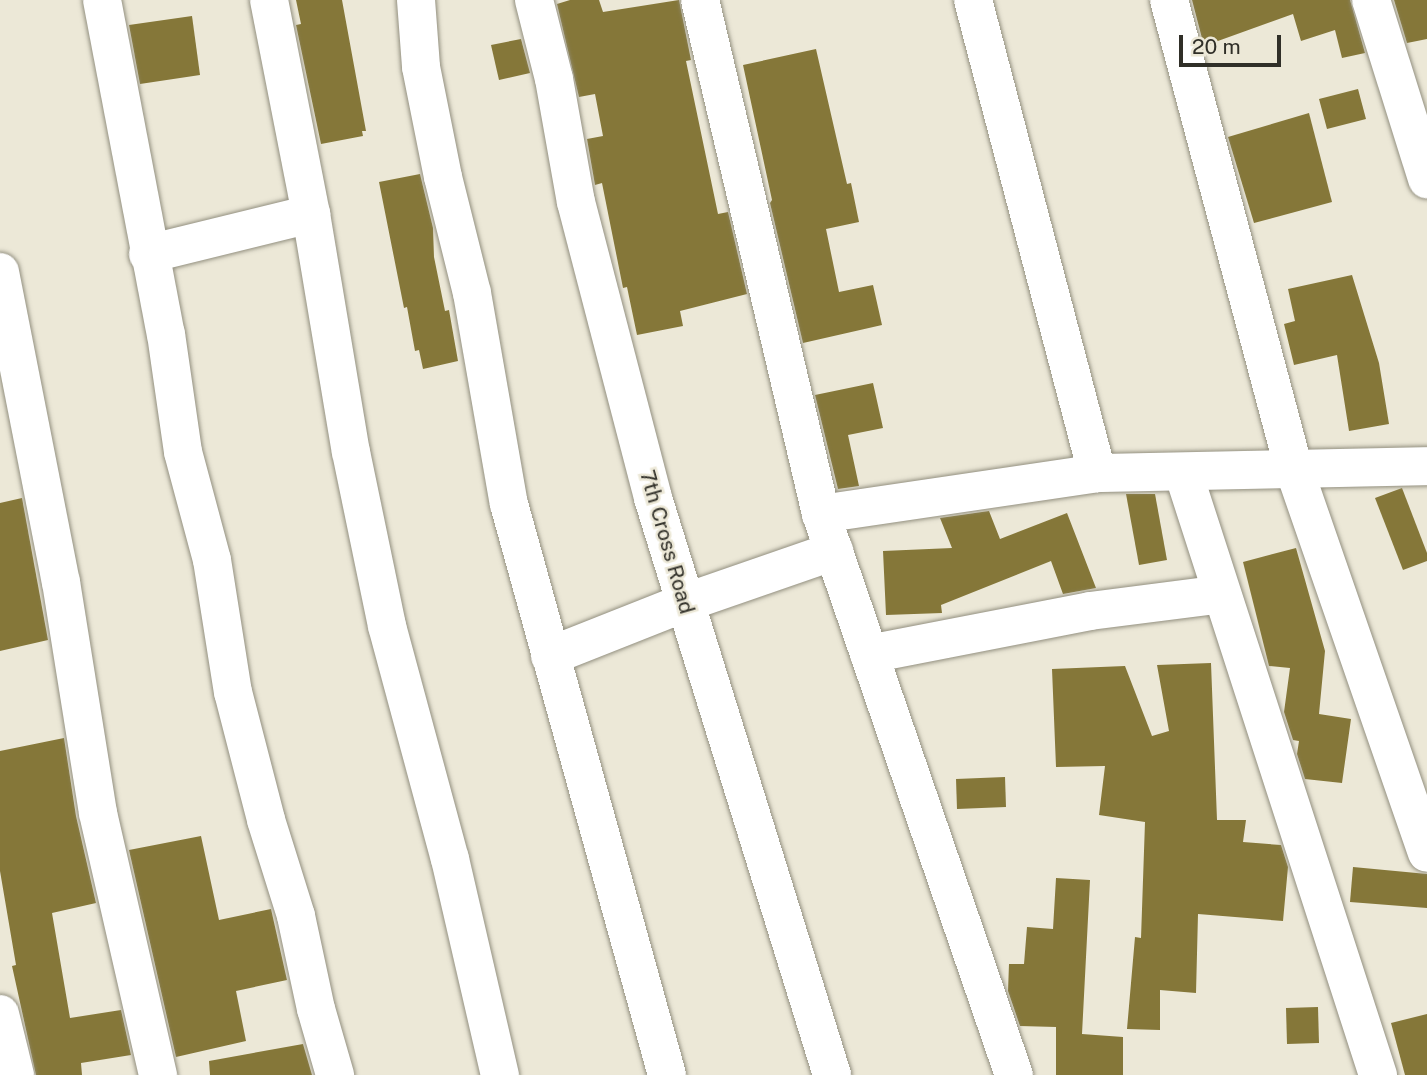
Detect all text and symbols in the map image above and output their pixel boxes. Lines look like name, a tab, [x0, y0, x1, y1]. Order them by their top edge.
scale bar	[1182, 21, 1284, 65]
text: 20 m	[1192, 34, 1241, 59]
street label: 7th Cross Road	[634, 467, 700, 617]

